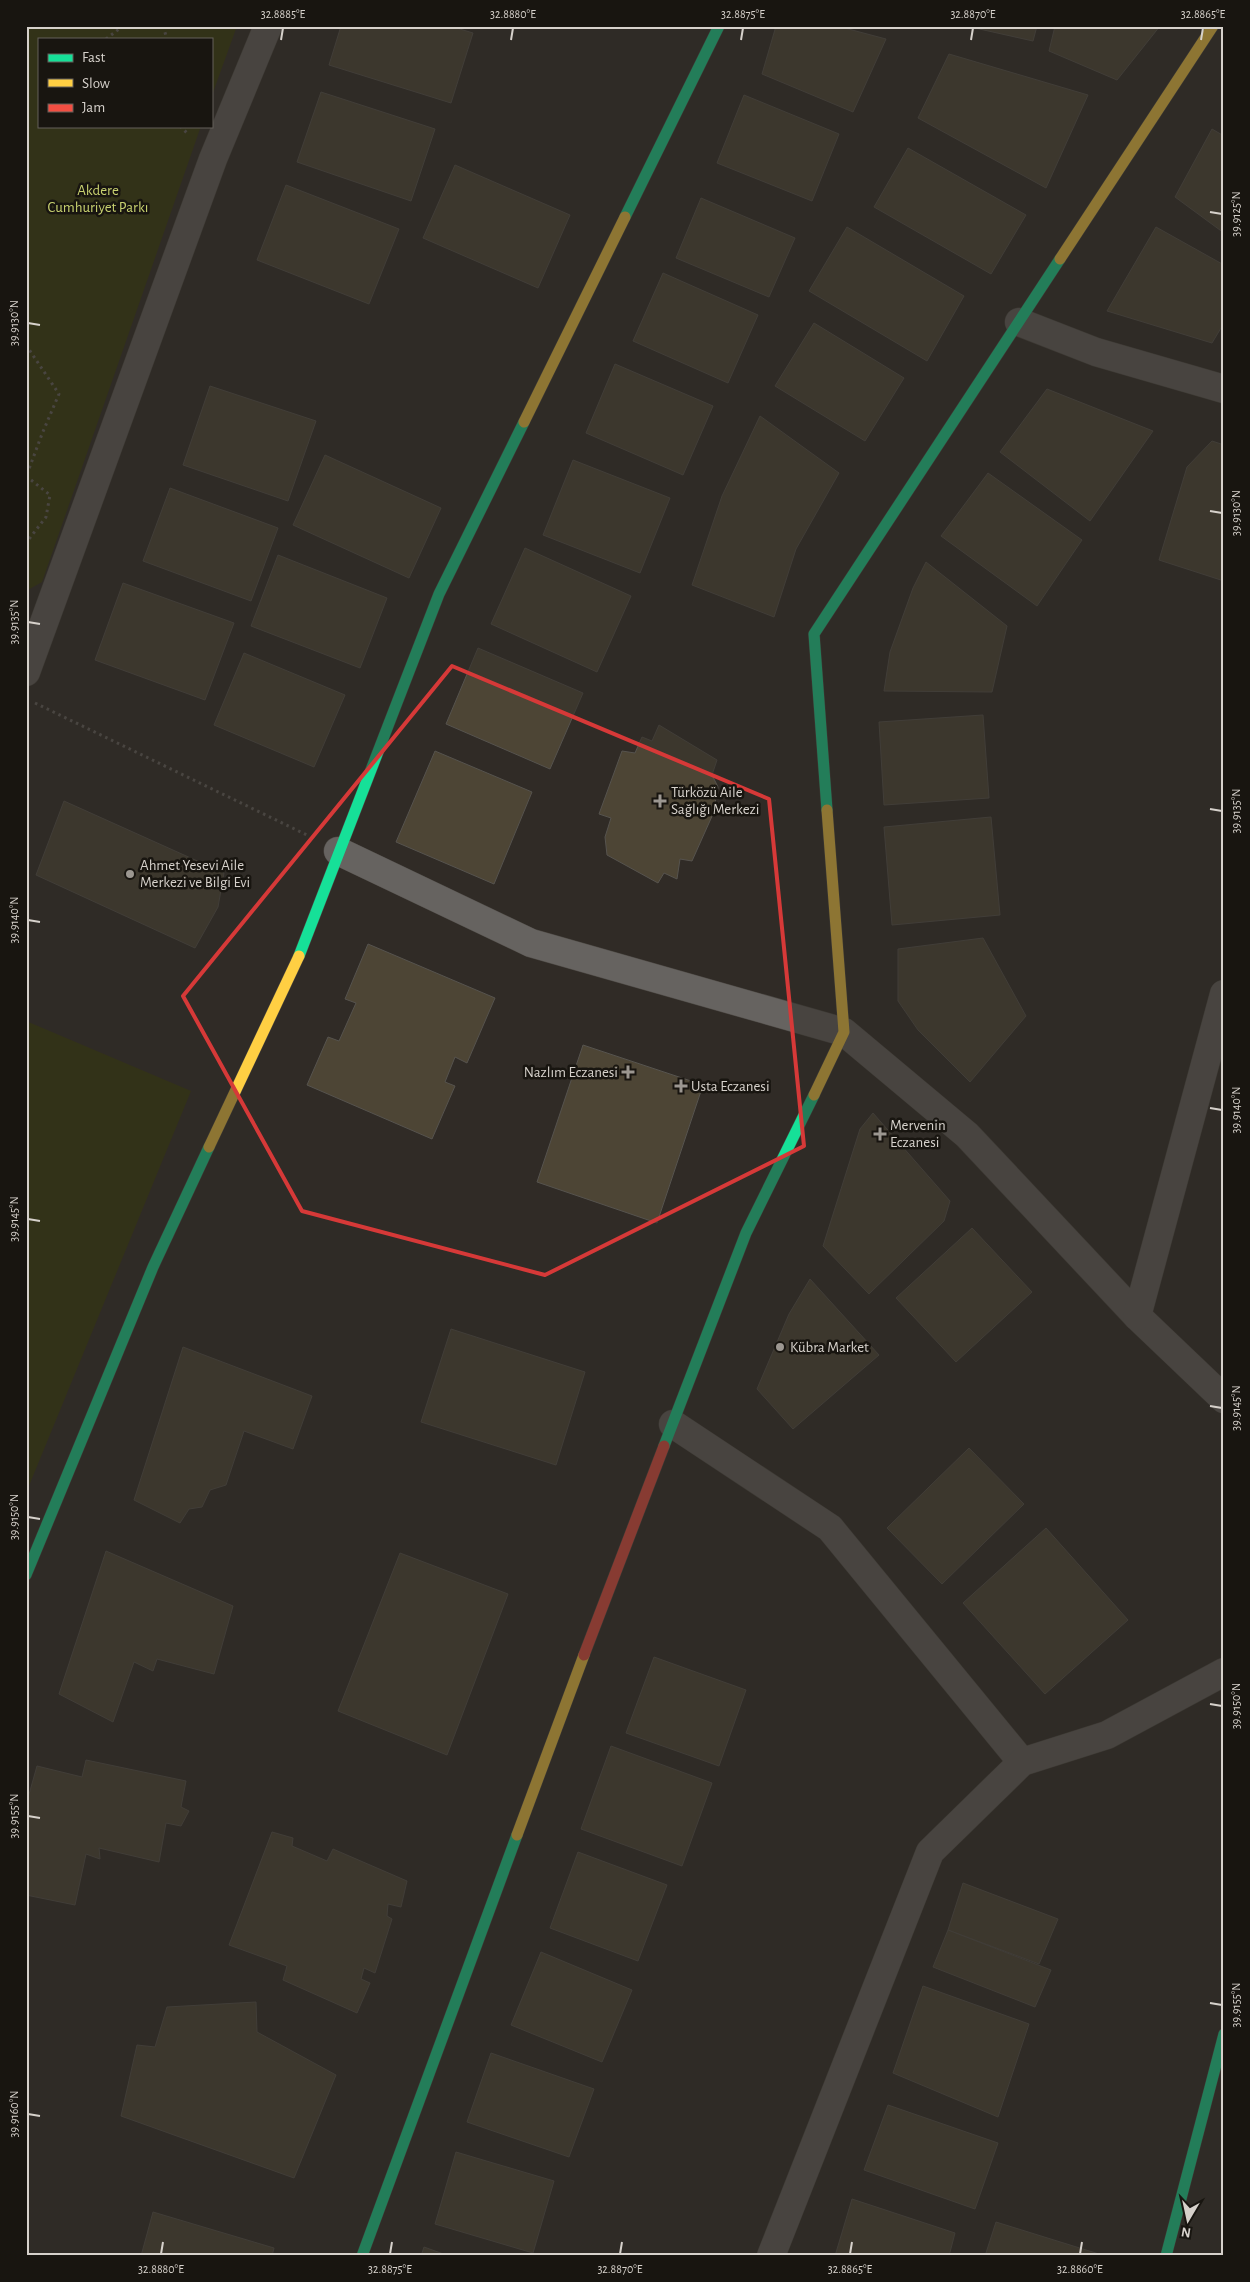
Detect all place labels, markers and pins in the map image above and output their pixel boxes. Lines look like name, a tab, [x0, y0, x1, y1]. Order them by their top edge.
place label: Türközü Aile Sağlığı Merkezi	[671, 785, 759, 817]
marker: Türközü Aile Sağlığı Merkezi	[653, 794, 667, 808]
place label: Ahmet Yesevi Aile Merkezi ve Bilgi Evi	[140, 858, 250, 890]
marker: Ahmet Yesevi Aile Merkezi ve Bilgi Evi	[124, 868, 136, 880]
place label: Nazlım Eczanesi	[524, 1065, 618, 1080]
marker: Nazlım Eczanesi	[622, 1066, 634, 1078]
place label: Usta Eczanesi	[691, 1079, 770, 1094]
marker: Usta Eczanesi	[675, 1080, 687, 1092]
place label: Mervenin Eczanesi	[890, 1118, 946, 1150]
marker: Mervenin Eczanesi	[874, 1128, 886, 1140]
place label: Kübra Market	[790, 1340, 869, 1355]
marker: Kübra Market	[774, 1341, 786, 1353]

